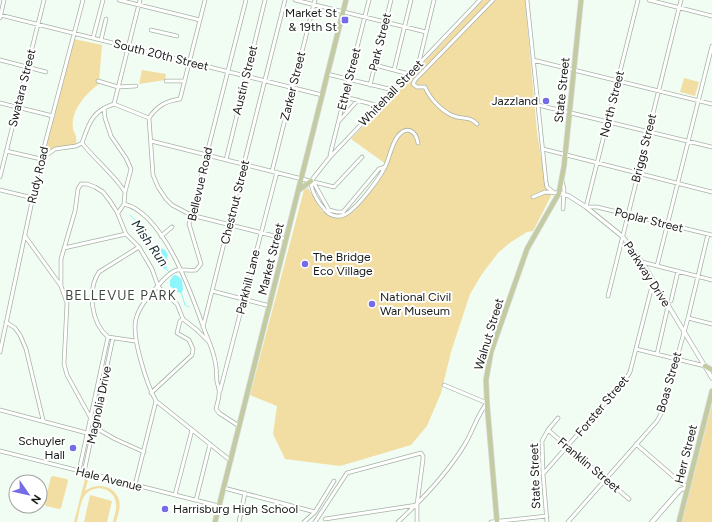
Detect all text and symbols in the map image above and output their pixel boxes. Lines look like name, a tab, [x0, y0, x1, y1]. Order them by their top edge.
place label: Market St & 19th St	[285, 6, 337, 34]
street label: Park Street	[366, 11, 394, 73]
marker: Market St & 19th St	[340, 15, 350, 25]
street label: South 20th Street	[112, 36, 210, 74]
street label: Austin Street	[230, 43, 260, 116]
street label: Ethel Street	[334, 46, 364, 112]
street label: Swatara Street	[6, 47, 39, 129]
street label: Zarker Street	[278, 50, 308, 122]
street label: State Street	[552, 56, 572, 123]
street label: Whitehall Street	[356, 57, 426, 129]
street label: North Street	[597, 69, 627, 139]
place label: Jazzland	[491, 94, 538, 108]
marker: Jazzland	[541, 96, 551, 106]
street label: Briggs Street	[629, 112, 659, 184]
street label: Rudy Road	[25, 145, 51, 205]
street label: Bellevue Road	[185, 146, 215, 222]
street label: Chestnut Street	[218, 158, 252, 246]
street label: Poplar Street	[613, 205, 685, 235]
water label: Mish Run	[129, 217, 171, 269]
street label: Market Street	[255, 221, 287, 296]
street label: Parkway Drive	[621, 239, 674, 310]
street label: Parkhill Lane	[233, 248, 263, 316]
place label: The Bridge Eco Village	[313, 250, 373, 278]
marker: The Bridge Eco Village	[300, 259, 310, 269]
district label: BELLEVUE PARK	[65, 288, 177, 303]
place label: National Civil War Museum	[380, 290, 451, 318]
street label: Walnut Street	[471, 296, 507, 372]
marker: National Civil War Museum	[367, 299, 377, 309]
street label: Boas Street	[654, 350, 684, 414]
street label: Magnolia Drive	[84, 364, 114, 445]
street label: Forster Street	[573, 373, 632, 439]
street label: Herr Street	[672, 423, 700, 485]
place label: Schuyler Hall	[18, 434, 65, 462]
street label: Franklin Street	[555, 435, 624, 496]
marker: Schuyler Hall	[68, 443, 78, 453]
street label: State Street	[527, 443, 543, 509]
street label: Hale Avenue	[74, 464, 144, 494]
north arrow	[8, 474, 48, 514]
text: N	[28, 492, 44, 506]
place label: Harrisburg High School	[173, 502, 298, 516]
marker: Harrisburg High School	[160, 504, 170, 514]

